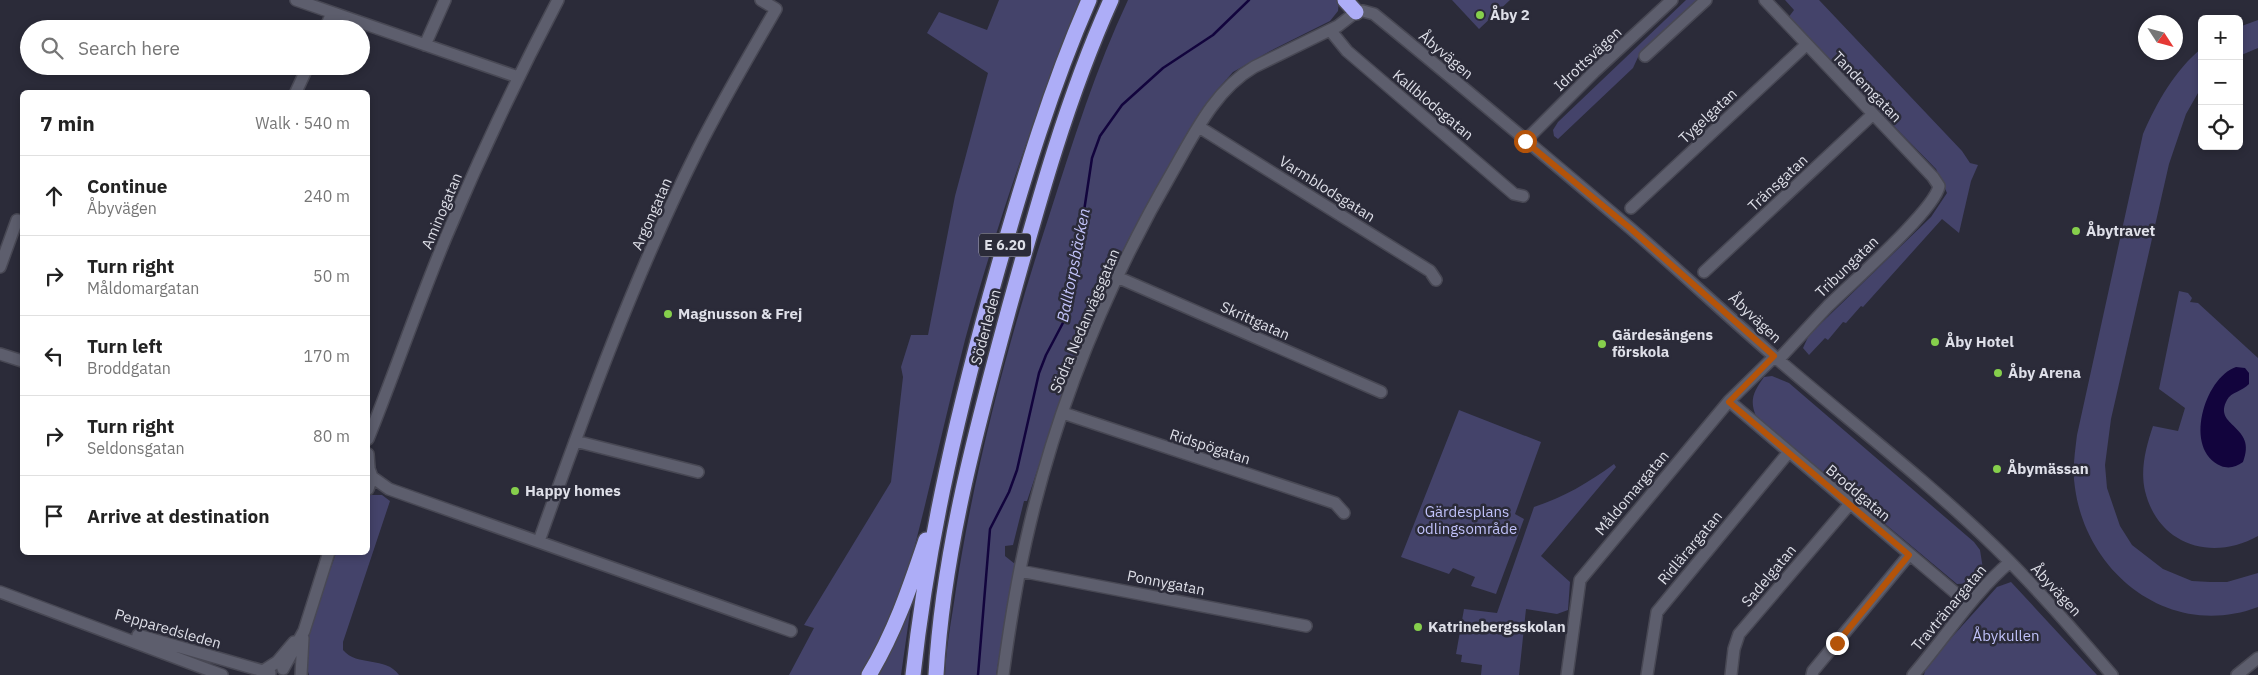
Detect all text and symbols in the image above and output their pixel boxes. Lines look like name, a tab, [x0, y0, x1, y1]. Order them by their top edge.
place label: Åby 2	[1490, 5, 1530, 24]
marker: Åby 2	[1474, 9, 1486, 21]
north arrow	[2138, 15, 2183, 60]
map controls	[2198, 15, 2243, 150]
button: +	[2198, 15, 2243, 60]
search box	[20, 20, 370, 75]
street label: Idrottsvägen	[1550, 22, 1626, 95]
street label: Åbyvägen	[1415, 26, 1478, 83]
icon: search	[38, 34, 66, 62]
text: Search here	[78, 36, 180, 60]
street label: Tandemgatan	[1829, 47, 1906, 126]
button: −	[2198, 60, 2243, 105]
street label: Kallblodsgatan	[1389, 65, 1478, 144]
street label: Tygelgatan	[1675, 84, 1741, 147]
button: locate	[2198, 105, 2243, 150]
text: 7 min	[40, 109, 95, 137]
text: Walk · 540 m	[255, 113, 350, 133]
route start	[1514, 130, 1537, 153]
street label: Tränsgatan	[1744, 150, 1811, 215]
street label: Varmblodsgatan	[1276, 151, 1379, 226]
street label: Aminogatan	[417, 170, 466, 252]
text: Continue	[87, 174, 167, 198]
street label: Argongatan	[627, 175, 676, 253]
icon: ahead	[40, 182, 68, 210]
text: 240 m	[303, 186, 350, 206]
text: Åbyvägen	[87, 198, 157, 218]
water label: Balltorpsbäcken	[1052, 206, 1094, 324]
place label: Åbytravet	[2086, 221, 2156, 240]
marker: Åbytravet	[2070, 225, 2082, 237]
street label: Tribungatan	[1811, 232, 1882, 301]
road number: E 6.20	[979, 234, 1031, 256]
street label: Södra Nedanvägsgatan	[1046, 246, 1124, 396]
text: Turn right	[87, 254, 174, 278]
icon: right	[40, 262, 68, 290]
text: 50 m	[313, 266, 350, 286]
text: Måldomargatan	[87, 278, 199, 298]
street label: Söderleden	[966, 287, 1005, 367]
street label: Åbyvägen	[1725, 288, 1786, 347]
street label: Skrittgatan	[1218, 297, 1293, 344]
place label: Magnusson & Frej	[678, 304, 802, 323]
marker: Magnusson & Frej	[662, 308, 674, 320]
place label: Gärdesängens förskola	[1612, 325, 1713, 361]
place label: Åby Hotel	[1945, 332, 2014, 351]
text: Turn left	[87, 334, 163, 358]
marker: Åby Hotel	[1929, 336, 1941, 348]
marker: Gärdesängens förskola	[1596, 338, 1608, 350]
icon: left	[40, 342, 68, 370]
text: 170 m	[303, 346, 350, 366]
text: Broddgatan	[87, 358, 171, 378]
place label: Åby Arena	[2008, 363, 2081, 382]
marker: Åby Arena	[1992, 367, 2004, 379]
text: Turn right	[87, 414, 174, 438]
icon: right	[40, 422, 68, 450]
street label: Ridspögatan	[1167, 424, 1253, 469]
text: 80 m	[313, 426, 350, 446]
text: Seldonsgatan	[87, 438, 185, 458]
street label: Måldomargatan	[1590, 446, 1673, 539]
place label: Åbymässan	[2007, 459, 2089, 478]
street label: Broddgatan	[1822, 460, 1895, 525]
marker: Åbymässan	[1991, 463, 2003, 475]
place label: Happy homes	[525, 481, 621, 500]
marker: Happy homes	[509, 485, 521, 497]
icon: arrive	[40, 502, 68, 530]
park label: Gärdesplans odlingsområde	[1417, 502, 1517, 538]
text: Arrive at destination	[87, 504, 270, 528]
street label: Ridlärargatan	[1653, 507, 1726, 588]
street label: Sadelgatan	[1737, 541, 1800, 611]
street label: Åbyvägen	[2027, 559, 2086, 620]
street label: Travtränargatan	[1907, 561, 1990, 655]
street label: Ponnygatan	[1126, 566, 1207, 599]
street label: Pepparedsleden	[113, 604, 224, 653]
place label: Katrinebergsskolan	[1428, 617, 1566, 636]
marker: Katrinebergsskolan	[1412, 621, 1424, 633]
park label: Åbykullen	[1973, 626, 2039, 645]
route end	[1826, 632, 1849, 655]

